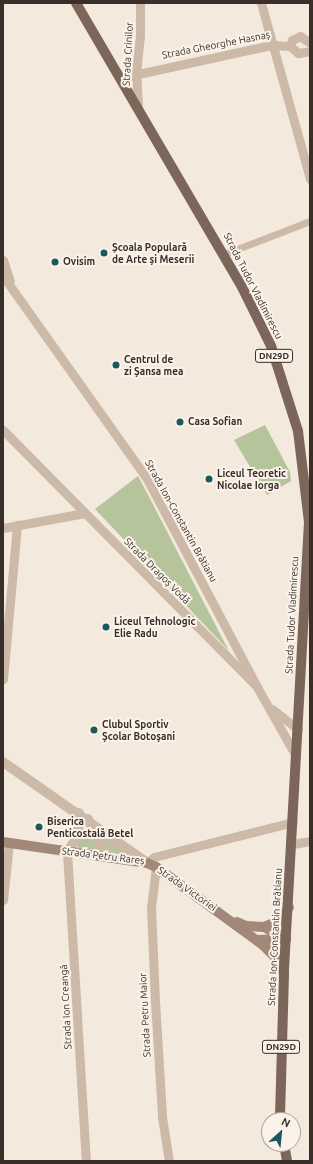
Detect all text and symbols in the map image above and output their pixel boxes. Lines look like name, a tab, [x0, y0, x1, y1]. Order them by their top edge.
street label: Strada Crinilor	[120, 22, 136, 86]
street label: Strada Gheorghe Hasnaș	[161, 29, 271, 61]
street label: Strada Tudor Vladimirescu	[221, 231, 285, 341]
place label: Școala Populară de Arte și Meserii	[112, 241, 194, 264]
marker: Școala Populară de Arte și Meserii	[99, 248, 109, 258]
place label: Ovisim	[63, 256, 95, 268]
marker: Ovisim	[50, 257, 60, 267]
road number: DN29D	[255, 349, 293, 363]
place label: Centrul de zi Șansa mea	[124, 353, 183, 376]
marker: Centrul de zi Șansa mea	[111, 360, 121, 370]
place label: Casa Sofian	[188, 416, 242, 428]
marker: Casa Sofian	[175, 417, 185, 427]
street label: Strada Ion-Constantin Brătianu	[142, 458, 220, 584]
place label: Liceul Teoretic Nicolae Iorga	[217, 467, 286, 490]
marker: Liceul Teoretic Nicolae Iorga	[204, 474, 214, 484]
street label: Strada Dragoș Vodă	[121, 535, 193, 607]
street label: Strada Tudor Vladimirescu	[283, 556, 301, 674]
place label: Liceul Tehnologic Elie Radu	[114, 615, 195, 638]
marker: Liceul Tehnologic Elie Radu	[101, 622, 111, 632]
place label: Clubul Sportiv Școlar Botoșani	[102, 718, 175, 742]
marker: Clubul Sportiv Școlar Botoșani	[89, 725, 99, 735]
place label: Biserica Penticostală Betel	[47, 815, 133, 838]
marker: Biserica Penticostală Betel	[34, 822, 44, 832]
street label: Strada Petru Rareș	[61, 845, 145, 867]
street label: Strada Victoriei	[155, 864, 219, 914]
street label: Strada Ion-Constantin Brătianu	[265, 868, 285, 1006]
street label: Strada Ion Creangă	[58, 964, 74, 1050]
street label: Strada Petru Maior	[137, 973, 153, 1057]
road number: DN29D	[262, 1040, 300, 1054]
north arrow	[261, 1112, 301, 1152]
text: N	[280, 1115, 292, 1129]

